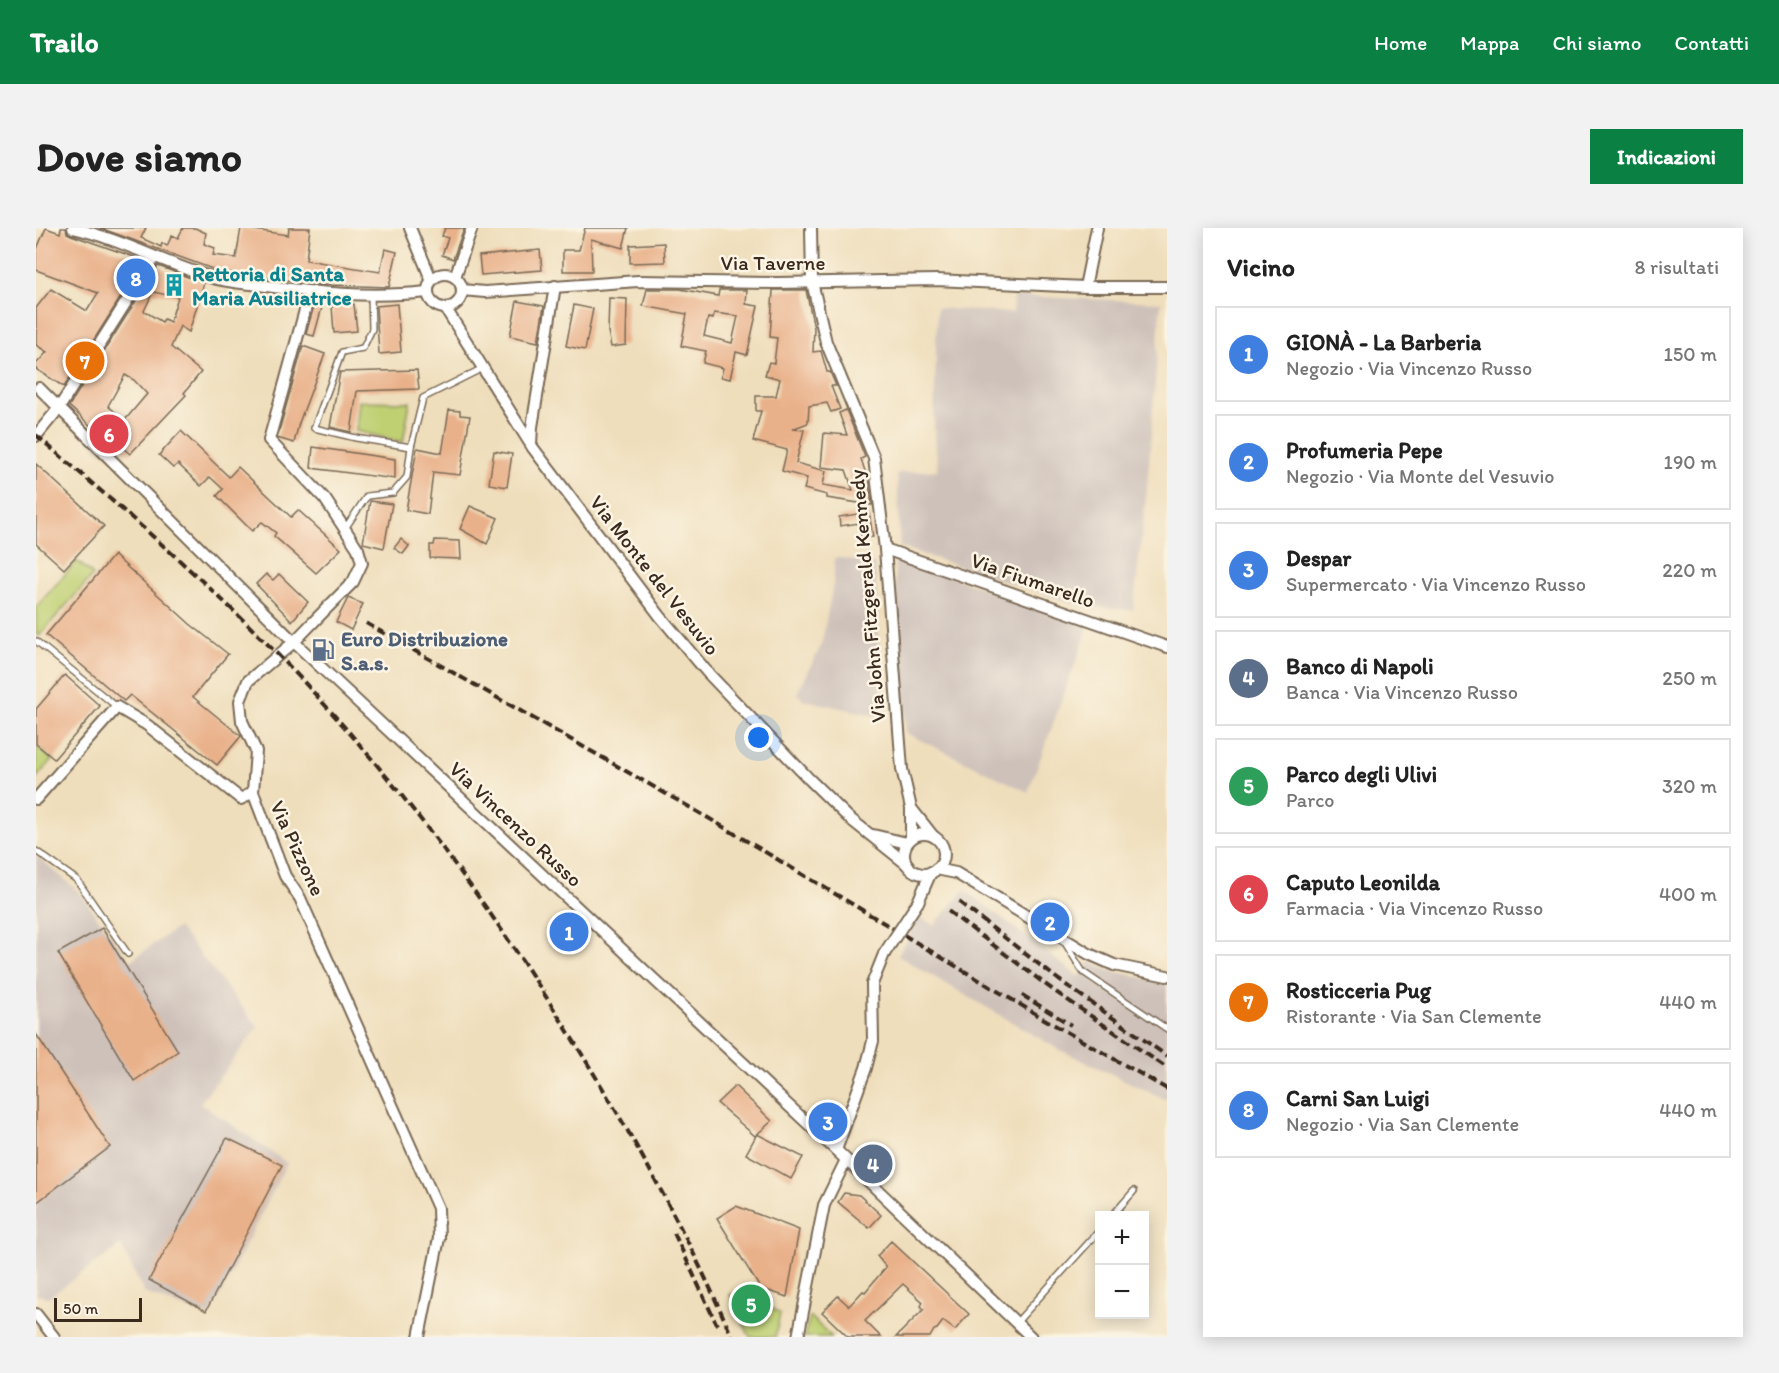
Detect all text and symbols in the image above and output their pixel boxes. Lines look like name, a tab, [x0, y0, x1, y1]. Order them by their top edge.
text: Trailo	[30, 25, 99, 59]
text: Home	[1374, 30, 1427, 55]
text: Mappa	[1460, 30, 1519, 55]
text: Chi siamo	[1552, 30, 1641, 55]
text: Contatti	[1674, 30, 1749, 55]
button: Indicazioni	[1590, 129, 1743, 184]
text: Dove siamo	[36, 131, 242, 182]
street label: Via Taverne	[720, 250, 826, 275]
text: Vicino	[1227, 251, 1295, 283]
text: 8 risultati	[1635, 255, 1719, 279]
pin: 8	[116, 256, 156, 300]
place label: Rettoria di Santa Maria Ausiliatrice	[192, 261, 352, 310]
building icon: Rettoria di Santa Maria Ausiliatrice	[161, 272, 187, 298]
text: GIONÀ - La Barberia	[1286, 329, 1481, 356]
pin: 7	[65, 338, 104, 384]
text: 1	[1244, 342, 1253, 366]
text: 150 m	[1664, 342, 1717, 366]
text: Negozio · Via Vincenzo Russo	[1286, 356, 1532, 380]
pin: 6	[90, 412, 128, 456]
text: Profumeria Pepe	[1286, 437, 1443, 464]
text: 2	[1243, 450, 1254, 474]
text: 190 m	[1664, 450, 1717, 474]
text: Negozio · Via Monte del Vesuvio	[1286, 464, 1555, 488]
street label: Via John Fitzgerald Kennedy	[843, 468, 891, 724]
street label: Via Monte del Vesuvio	[585, 490, 725, 660]
text: Despar	[1286, 545, 1351, 572]
street label: Via Fiumarello	[968, 547, 1098, 613]
text: 3	[1243, 558, 1254, 582]
text: 220 m	[1662, 558, 1717, 582]
text: Supermercato · Via Vincenzo Russo	[1286, 572, 1586, 596]
place label: Euro Distribuzione S.a.s.	[341, 626, 508, 675]
fuel station icon: Euro Distribuzione S.a.s.	[310, 637, 336, 663]
text: Banco di Napoli	[1286, 653, 1434, 680]
text: 4	[1242, 666, 1255, 690]
text: 250 m	[1662, 666, 1717, 690]
text: Banca · Via Vincenzo Russo	[1286, 680, 1518, 704]
your location	[744, 723, 773, 752]
street label: Via Vincenzo Russo	[444, 756, 588, 892]
text: Parco degli Ulivi	[1286, 761, 1437, 788]
text: 5	[1243, 774, 1254, 798]
text: 320 m	[1662, 774, 1717, 798]
text: Parco	[1286, 788, 1334, 812]
street label: Via Pizzone	[265, 796, 331, 900]
text: Caputo Leonilda	[1286, 869, 1440, 896]
text: 6	[1243, 882, 1254, 906]
text: 400 m	[1659, 882, 1717, 906]
text: Farmacia · Via Vincenzo Russo	[1286, 896, 1543, 920]
pin: 2	[1030, 900, 1070, 944]
pin: 1	[550, 910, 588, 954]
text: Rosticceria Pug	[1286, 977, 1431, 1004]
text: 7	[1244, 990, 1253, 1014]
text: 440 m	[1659, 990, 1717, 1014]
text: Ristorante · Via San Clemente	[1286, 1004, 1542, 1028]
text: Carni San Luigi	[1286, 1085, 1430, 1112]
text: 8	[1243, 1098, 1254, 1122]
text: 440 m	[1659, 1098, 1717, 1122]
pin: 3	[808, 1100, 848, 1144]
text: Negozio · Via San Clemente	[1286, 1112, 1519, 1136]
pin: 4	[854, 1142, 892, 1186]
map controls	[1095, 1211, 1149, 1319]
button: +	[1095, 1211, 1149, 1265]
button: −	[1095, 1265, 1149, 1319]
pin: 5	[732, 1282, 770, 1326]
scale bar	[54, 1295, 142, 1322]
text: 50 m	[63, 1299, 98, 1318]

